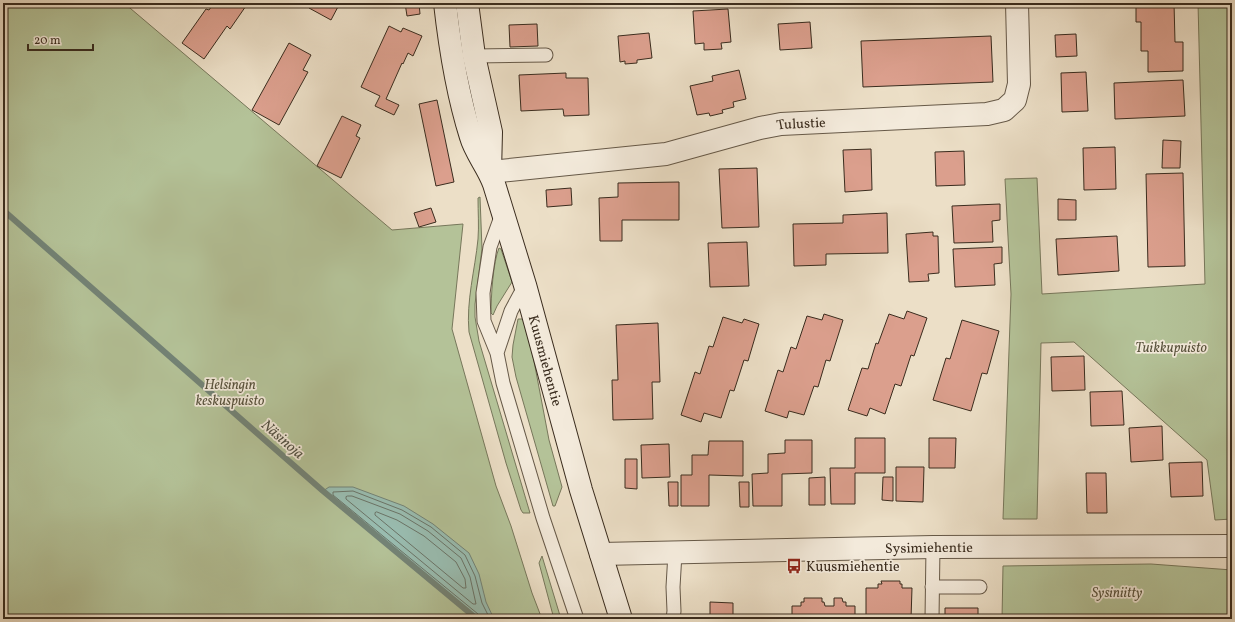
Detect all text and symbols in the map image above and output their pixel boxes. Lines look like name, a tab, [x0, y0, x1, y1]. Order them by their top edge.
scale bar	[28, 26, 93, 52]
text: 20 m	[34, 33, 61, 49]
street label: Tulustie	[775, 114, 827, 136]
street label: Kuusmiehentie	[523, 313, 566, 409]
park label: Tuikkupuisto	[1135, 339, 1207, 358]
park label: Helsingin keskuspuisto	[196, 376, 265, 411]
water label: Näsinoja	[256, 415, 308, 465]
street label: Sysimiehentie	[885, 539, 973, 559]
bus stop icon: Kuusmiehentie	[785, 557, 803, 575]
place label: Kuusmiehentie	[806, 558, 900, 577]
park label: Sysiniitty	[1092, 584, 1143, 603]

